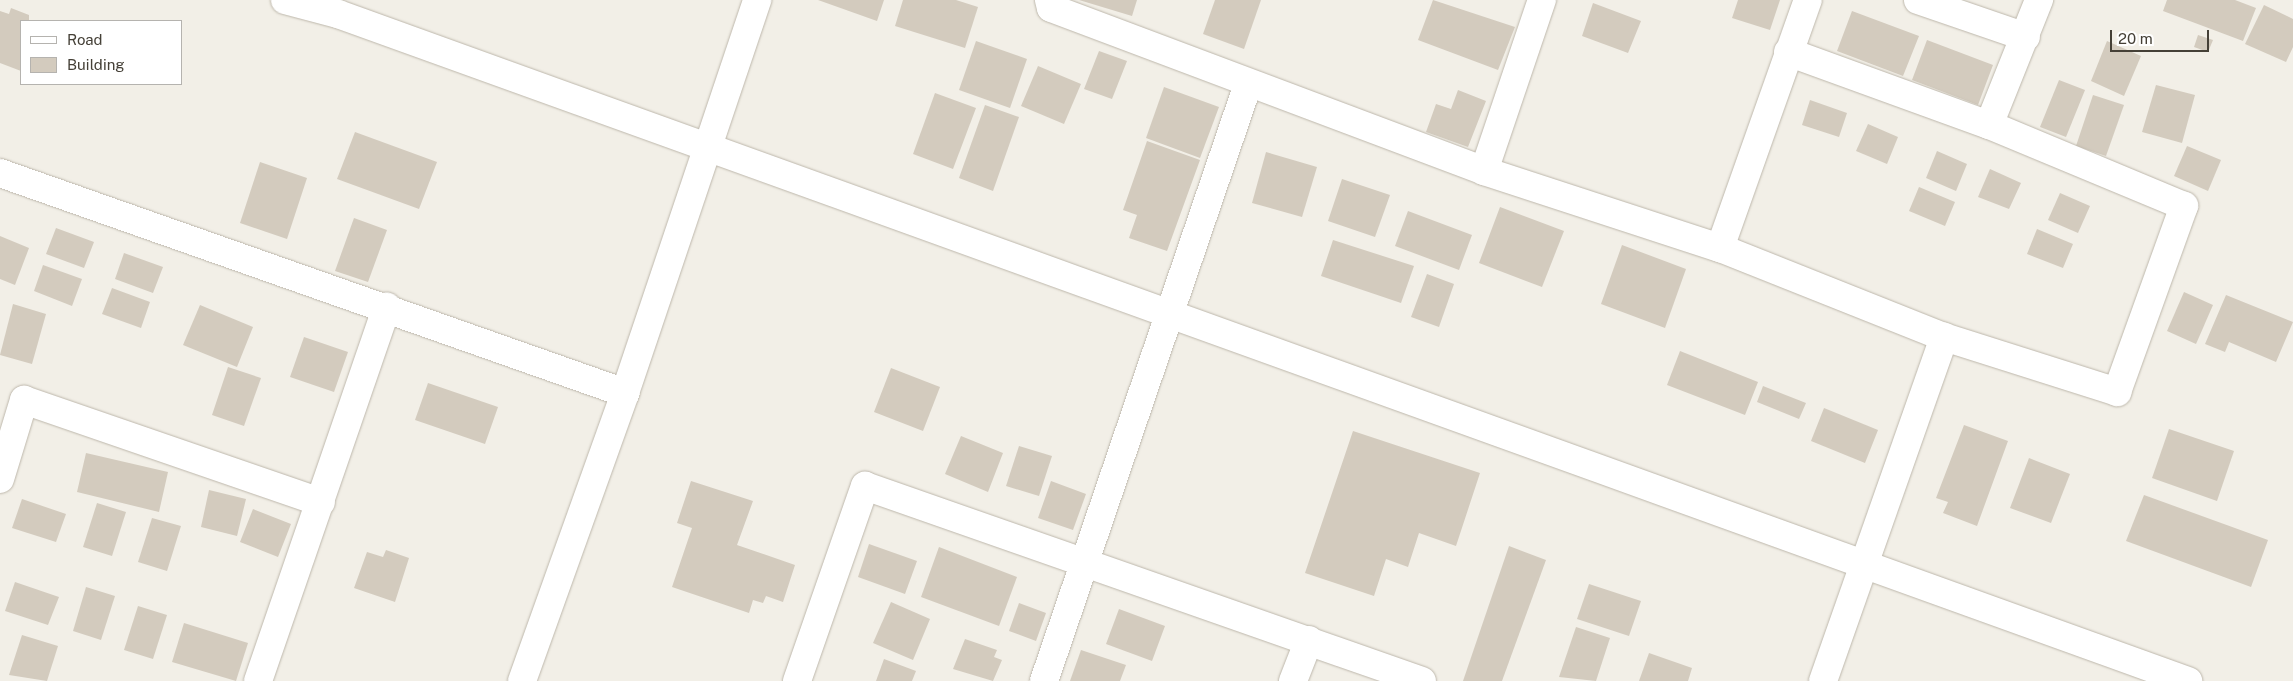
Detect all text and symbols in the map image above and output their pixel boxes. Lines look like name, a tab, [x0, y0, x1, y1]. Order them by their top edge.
legend	[20, 20, 182, 85]
scale bar	[2113, 20, 2212, 52]
text: 20 m	[2118, 30, 2153, 47]
text: Road	[67, 31, 103, 48]
text: Building	[67, 56, 125, 73]

